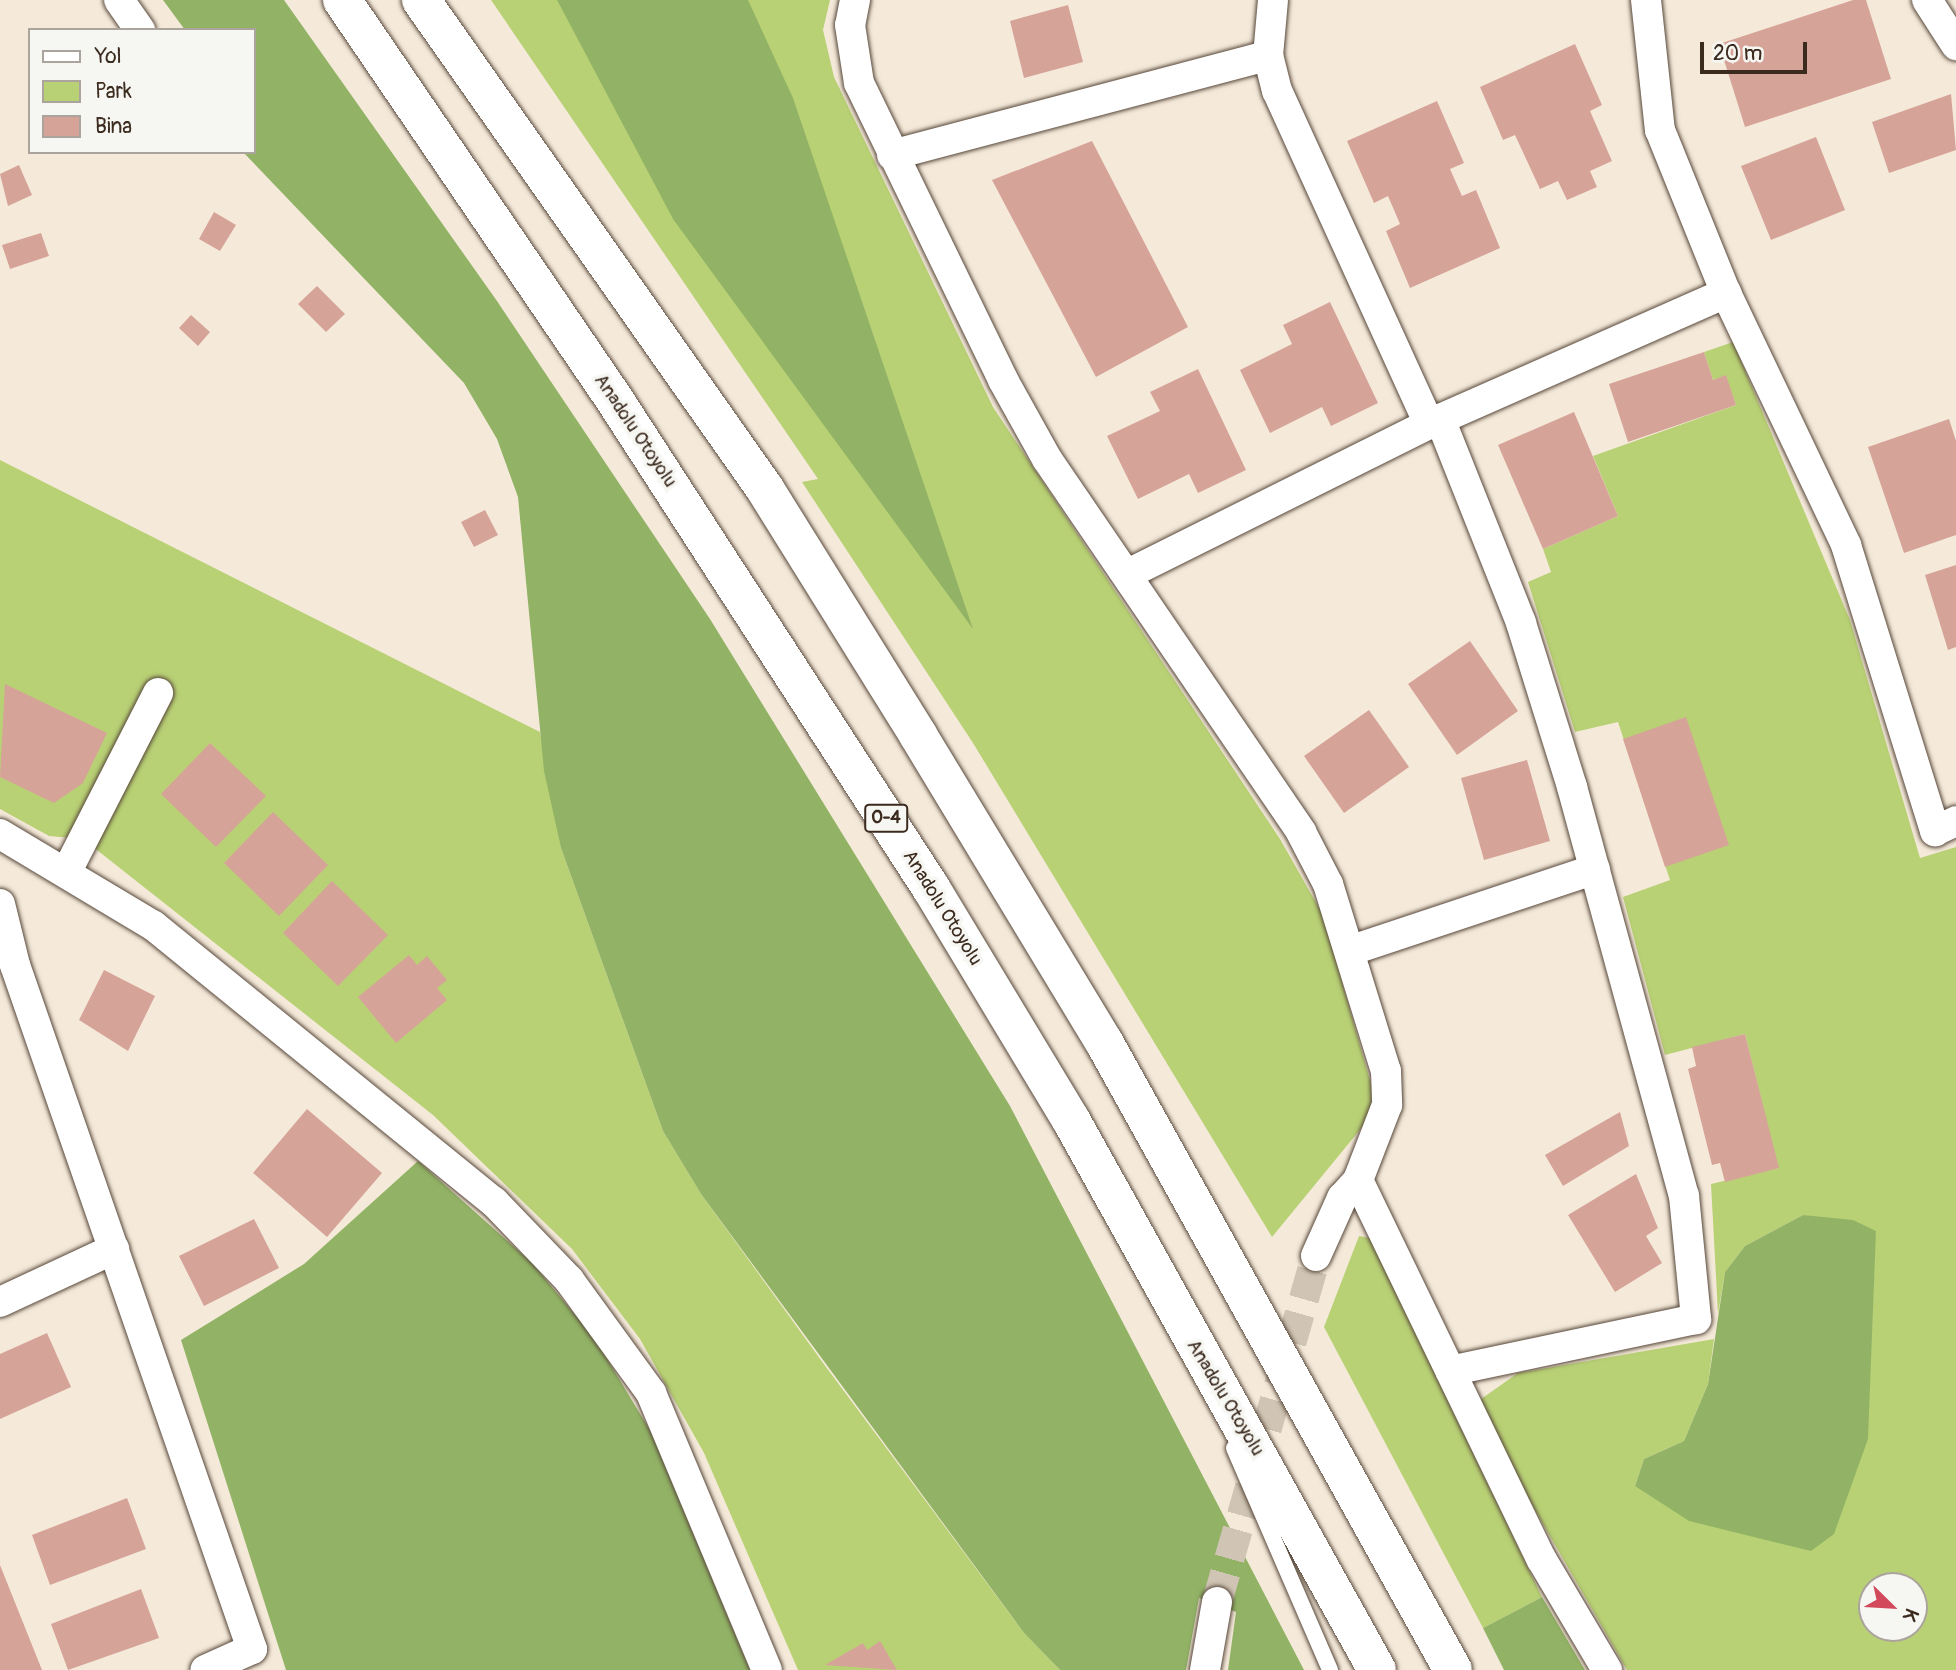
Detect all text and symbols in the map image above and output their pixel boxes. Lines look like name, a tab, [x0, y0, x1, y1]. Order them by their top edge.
legend	[28, 28, 256, 154]
scale bar	[1704, 28, 1811, 72]
text: 20 m	[1713, 40, 1762, 67]
text: Yol	[95, 43, 122, 70]
text: Park	[95, 78, 132, 105]
text: Bina	[95, 113, 132, 140]
street label: Anadolu Otoyolu	[589, 370, 681, 492]
road number: O-4	[863, 804, 909, 832]
street label: Anadolu Otoyolu	[897, 846, 987, 970]
street label: Anadolu Otoyolu	[1181, 1336, 1269, 1460]
north arrow	[1858, 1572, 1928, 1642]
text: K	[1897, 1605, 1924, 1625]

